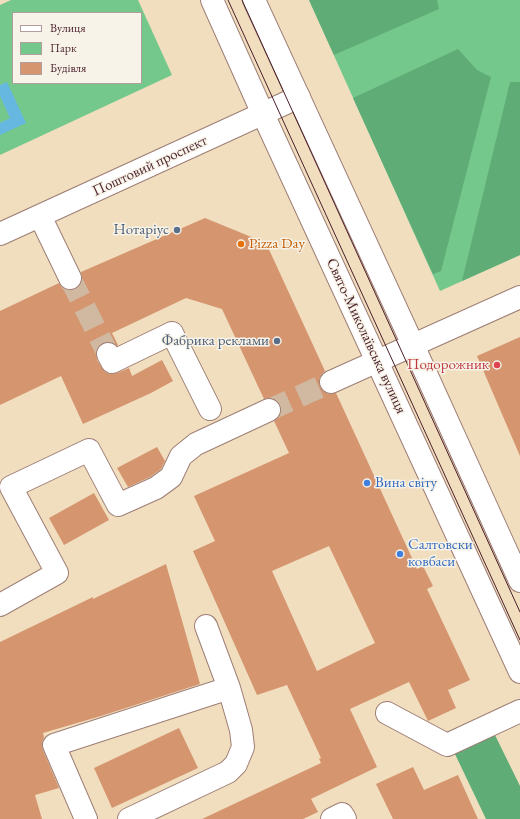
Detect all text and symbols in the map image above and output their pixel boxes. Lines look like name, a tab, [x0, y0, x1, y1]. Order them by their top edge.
legend	[12, 12, 142, 84]
text: Вулиця	[50, 20, 86, 36]
text: Парк	[50, 40, 77, 56]
text: Будівля	[50, 60, 86, 76]
street label: Поштовий проспект	[90, 132, 210, 200]
place label: Нотаріус	[114, 221, 169, 239]
marker: Нотаріус	[172, 225, 182, 235]
place label: Pizza Day	[249, 235, 305, 253]
marker: Pizza Day	[236, 239, 246, 249]
street label: Свято-Миколаївська вулиця	[322, 255, 410, 417]
place label: Фабрика реклами	[162, 332, 269, 350]
marker: Фабрика реклами	[272, 336, 282, 346]
place label: Подорожник	[407, 356, 489, 374]
marker: Подорожник	[492, 360, 502, 370]
place label: Вина світу	[375, 474, 437, 492]
marker: Вина світу	[362, 478, 372, 488]
place label: Салтовски ковбаси	[408, 536, 473, 571]
marker: Салтовски ковбаси	[395, 549, 405, 559]

